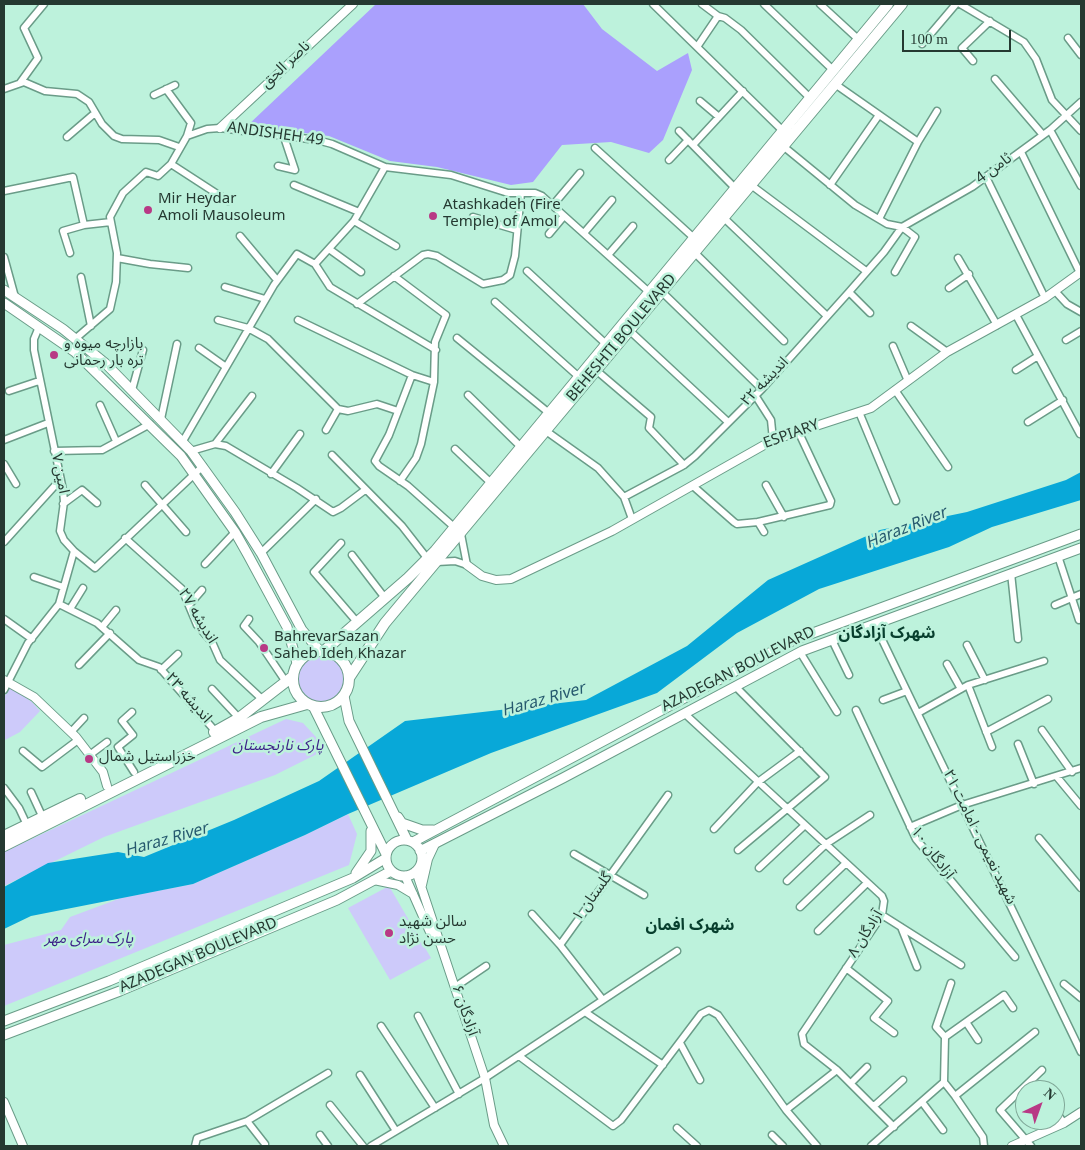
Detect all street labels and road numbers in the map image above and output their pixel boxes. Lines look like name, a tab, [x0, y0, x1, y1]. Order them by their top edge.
street label: ناصر الحق	[259, 39, 315, 93]
street label: ANDISHEH 49	[226, 120, 324, 152]
street label: ثامن 4	[973, 151, 1017, 189]
street label: BEHESHTI BOULEVARD	[564, 272, 682, 406]
street label: اندیشه ۲۲	[738, 355, 794, 411]
street label: ESPIARY	[762, 418, 822, 454]
street label: امین ۷	[45, 452, 71, 496]
street label: اندیشه ۲۷	[173, 586, 219, 648]
street label: AZADEGAN BOULEVARD	[659, 624, 819, 718]
street label: اندیشه ۲۳	[160, 670, 214, 728]
street label: شهید نعیمی - امامت ۲۱	[938, 768, 1018, 908]
street label: آزادگان ۱۰	[905, 824, 957, 884]
street label: گلستان ۱	[570, 870, 618, 926]
street label: آزادگان ۸	[845, 908, 889, 962]
street label: AZADEGAN BOULEVARD	[117, 916, 281, 998]
street label: آزادگان ۶	[446, 983, 480, 1039]

